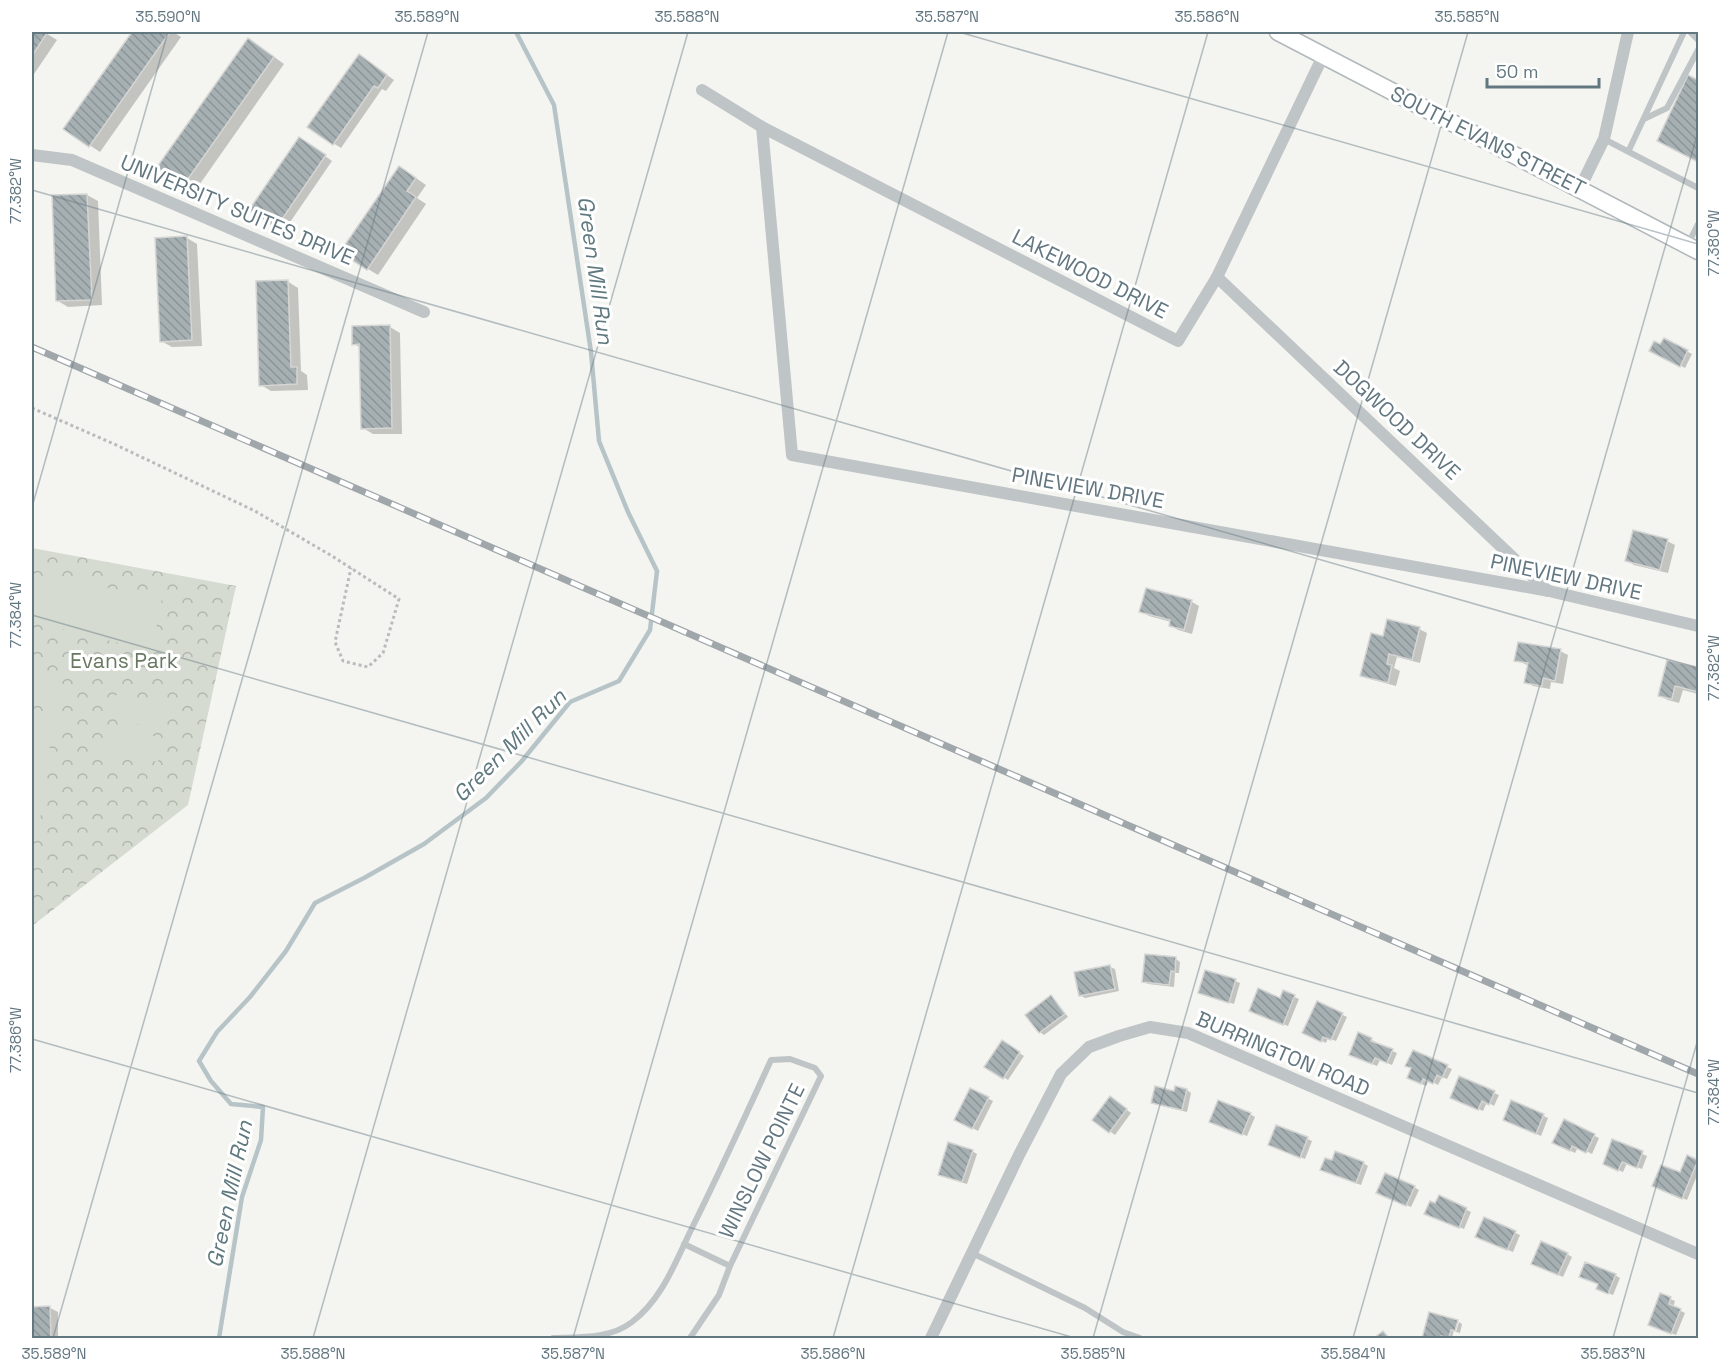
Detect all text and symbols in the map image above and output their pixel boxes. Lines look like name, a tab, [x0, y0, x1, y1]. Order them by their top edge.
text: 35.590°N	[135, 7, 201, 26]
text: 35.589°N	[394, 7, 460, 26]
text: 35.588°N	[654, 7, 720, 26]
text: 35.587°N	[915, 7, 979, 26]
text: 35.586°N	[1174, 7, 1240, 26]
text: 35.585°N	[1435, 7, 1499, 26]
scale bar	[1487, 51, 1600, 89]
text: 50 m	[1496, 60, 1538, 83]
street label: SOUTH EVANS STREET	[1386, 80, 1590, 201]
street label: UNIVERSITY SUITES DRIVE	[116, 148, 358, 271]
text: 77.382°W	[6, 158, 25, 224]
water label: Green Mill Run	[572, 194, 620, 346]
text: 77.380°W	[1704, 210, 1723, 276]
street label: LAKEWOOD DRIVE	[1008, 223, 1173, 325]
street label: DOGWOOD DRIVE	[1328, 354, 1467, 485]
street label: PINEVIEW DRIVE	[1010, 461, 1166, 514]
street label: PINEVIEW DRIVE	[1488, 547, 1644, 606]
text: 77.384°W	[6, 582, 25, 648]
text: 77.382°W	[1704, 635, 1723, 701]
park label: Evans Park	[70, 647, 178, 674]
water label: Green Mill Run	[446, 682, 572, 808]
street label: BURRINGTON ROAD	[1192, 1005, 1374, 1102]
text: 77.386°W	[6, 1007, 25, 1073]
text: 77.384°W	[1704, 1059, 1723, 1125]
street label: WINSLOW POINTE	[712, 1079, 811, 1243]
water label: Green Mill Run	[200, 1118, 258, 1270]
text: 35.589°N	[21, 1344, 87, 1363]
text: 35.588°N	[280, 1344, 346, 1363]
text: 35.587°N	[541, 1344, 605, 1363]
text: 35.586°N	[800, 1344, 866, 1363]
text: 35.585°N	[1061, 1344, 1125, 1363]
text: 35.584°N	[1320, 1344, 1386, 1363]
text: 35.583°N	[1581, 1344, 1645, 1363]

